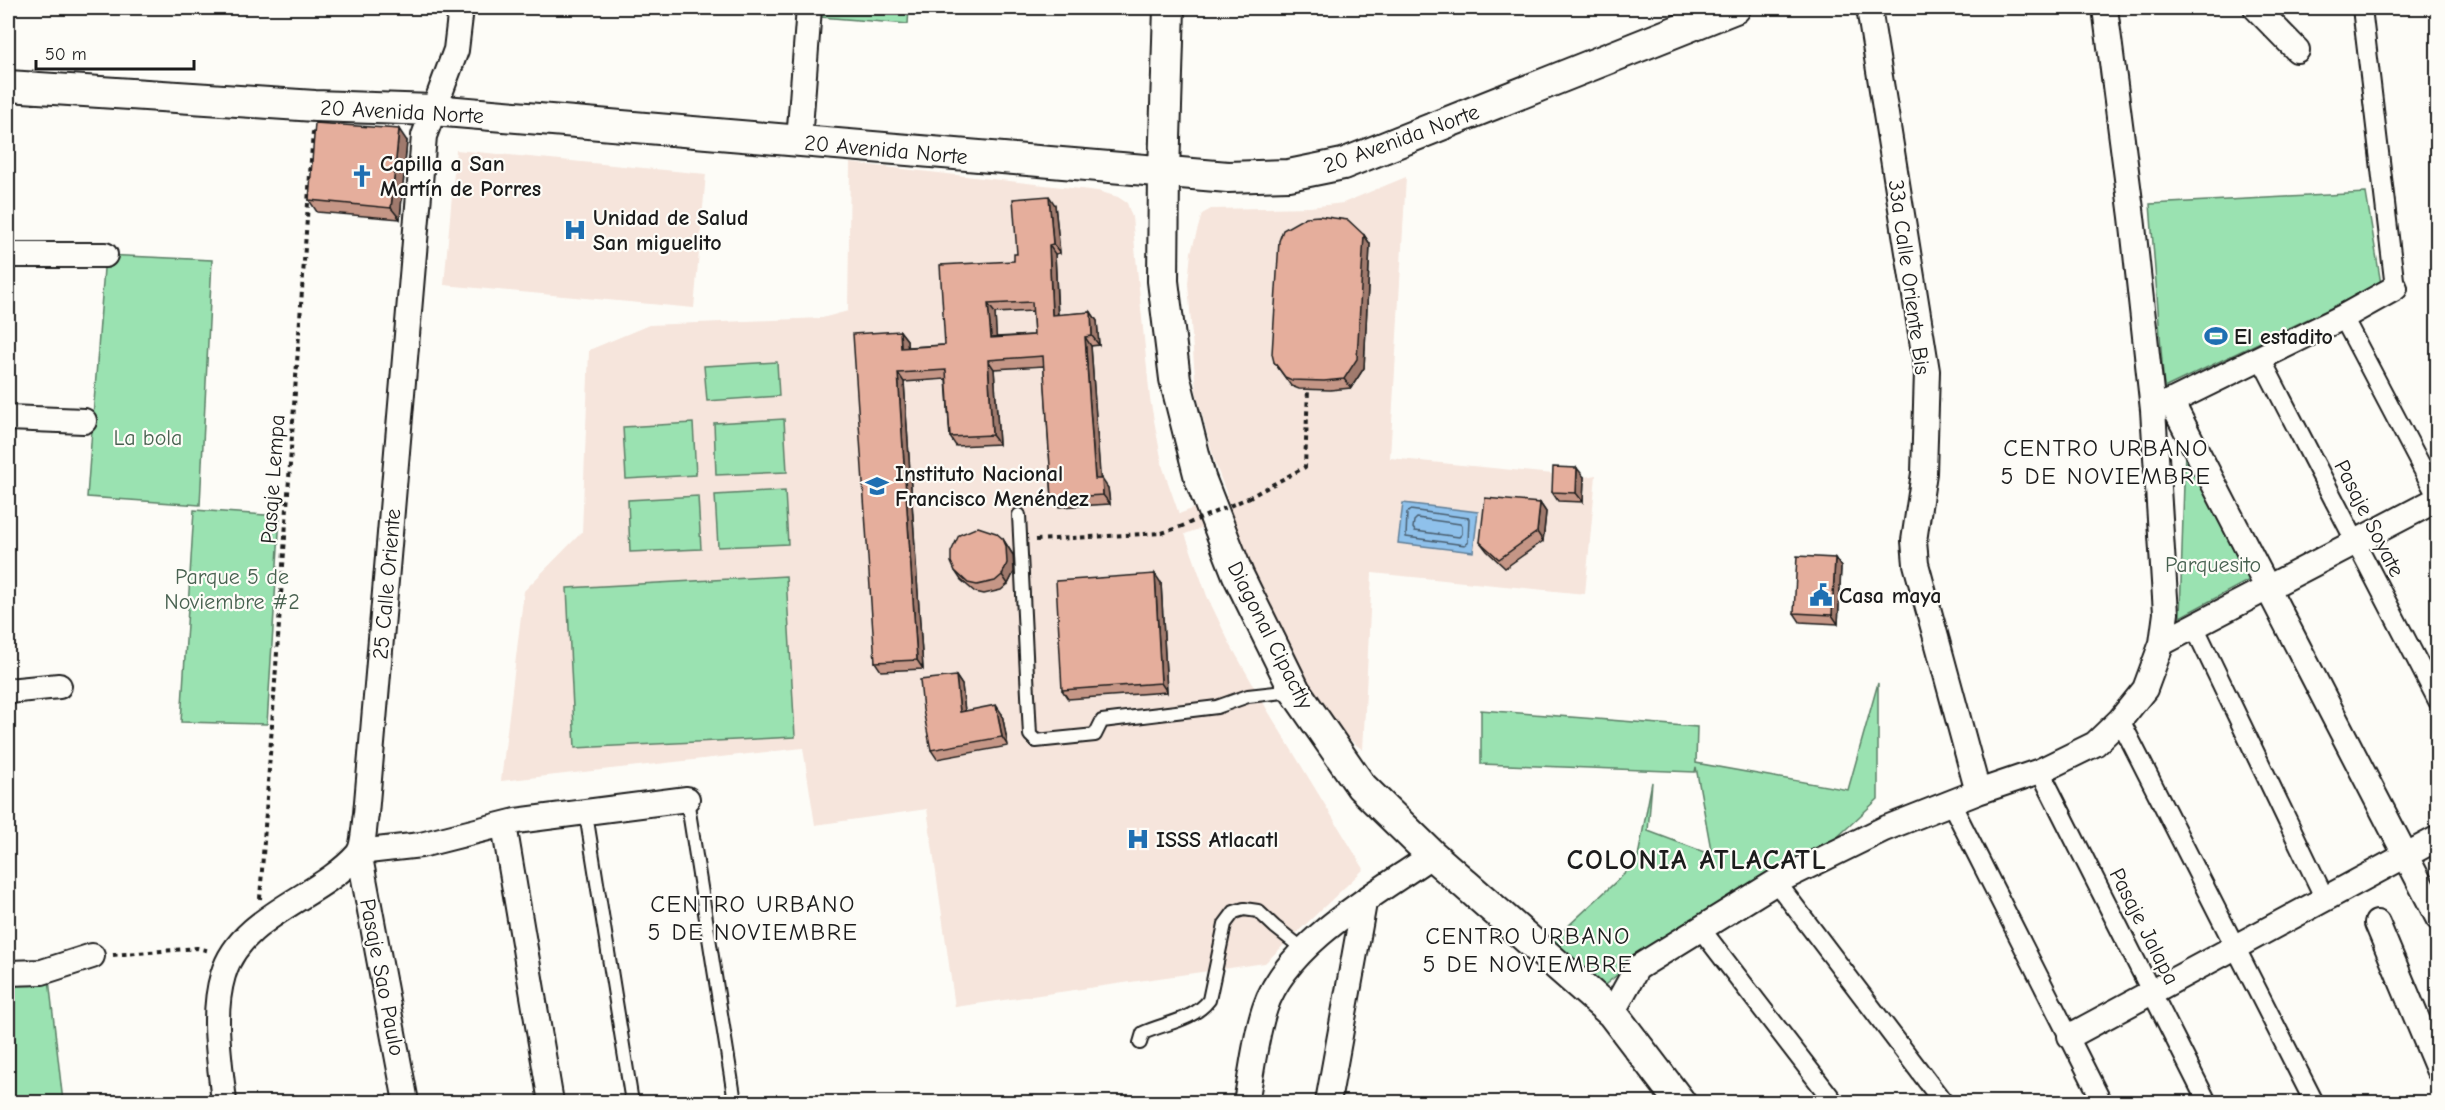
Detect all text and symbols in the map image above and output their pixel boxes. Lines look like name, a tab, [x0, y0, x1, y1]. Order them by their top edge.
scale bar	[36, 33, 194, 71]
text: 50 m	[45, 44, 87, 65]
street label: 20 Avenida Norte	[319, 95, 484, 129]
street label: 20 Avenida Norte	[1320, 99, 1483, 179]
street label: 20 Avenida Norte	[803, 130, 969, 170]
place label: Capilla a San Martín de Porres	[380, 151, 541, 202]
church icon: Capilla a San Martín de Porres	[349, 163, 375, 189]
street label: 33a Calle Oriente Bis	[1882, 178, 1936, 376]
place label: Unidad de Salud San miguelito	[593, 205, 748, 256]
hospital icon: Unidad de Salud San miguelito	[562, 217, 588, 243]
sports icon: El estadito	[2203, 323, 2229, 349]
place label: El estadito	[2234, 324, 2333, 350]
street label: Pasaje Lempa	[256, 414, 290, 545]
park label: La bola	[114, 425, 182, 451]
district label: CENTRO URBANO 5 DE NOVIEMBRE	[2001, 434, 2211, 490]
street label: Pasaje Soyate	[2328, 456, 2410, 581]
place label: Instituto Nacional Francisco Menéndez	[895, 461, 1089, 512]
school or university icon: Instituto Nacional Francisco Menéndez	[864, 473, 890, 499]
street label: 25 Calle Oriente	[367, 508, 407, 661]
park label: Parquesito	[2165, 552, 2261, 578]
street label: Diagonal Cipactly	[1222, 557, 1319, 714]
park label: Parque 5 de Noviembre #2	[164, 564, 300, 615]
public building icon: Casa maya	[1808, 582, 1834, 608]
place label: Casa maya	[1839, 583, 1941, 609]
hospital icon: ISSS Atlacatl	[1125, 826, 1151, 852]
place label: ISSS Atlacatl	[1156, 827, 1278, 853]
district label: COLONIA ATLACATL	[1567, 844, 1827, 876]
street label: Pasaje Jalapa	[2104, 864, 2185, 989]
district label: CENTRO URBANO 5 DE NOVIEMBRE	[648, 890, 858, 946]
street label: Pasaje Sao Paulo	[354, 896, 410, 1058]
district label: CENTRO URBANO 5 DE NOVIEMBRE	[1423, 922, 1633, 978]

